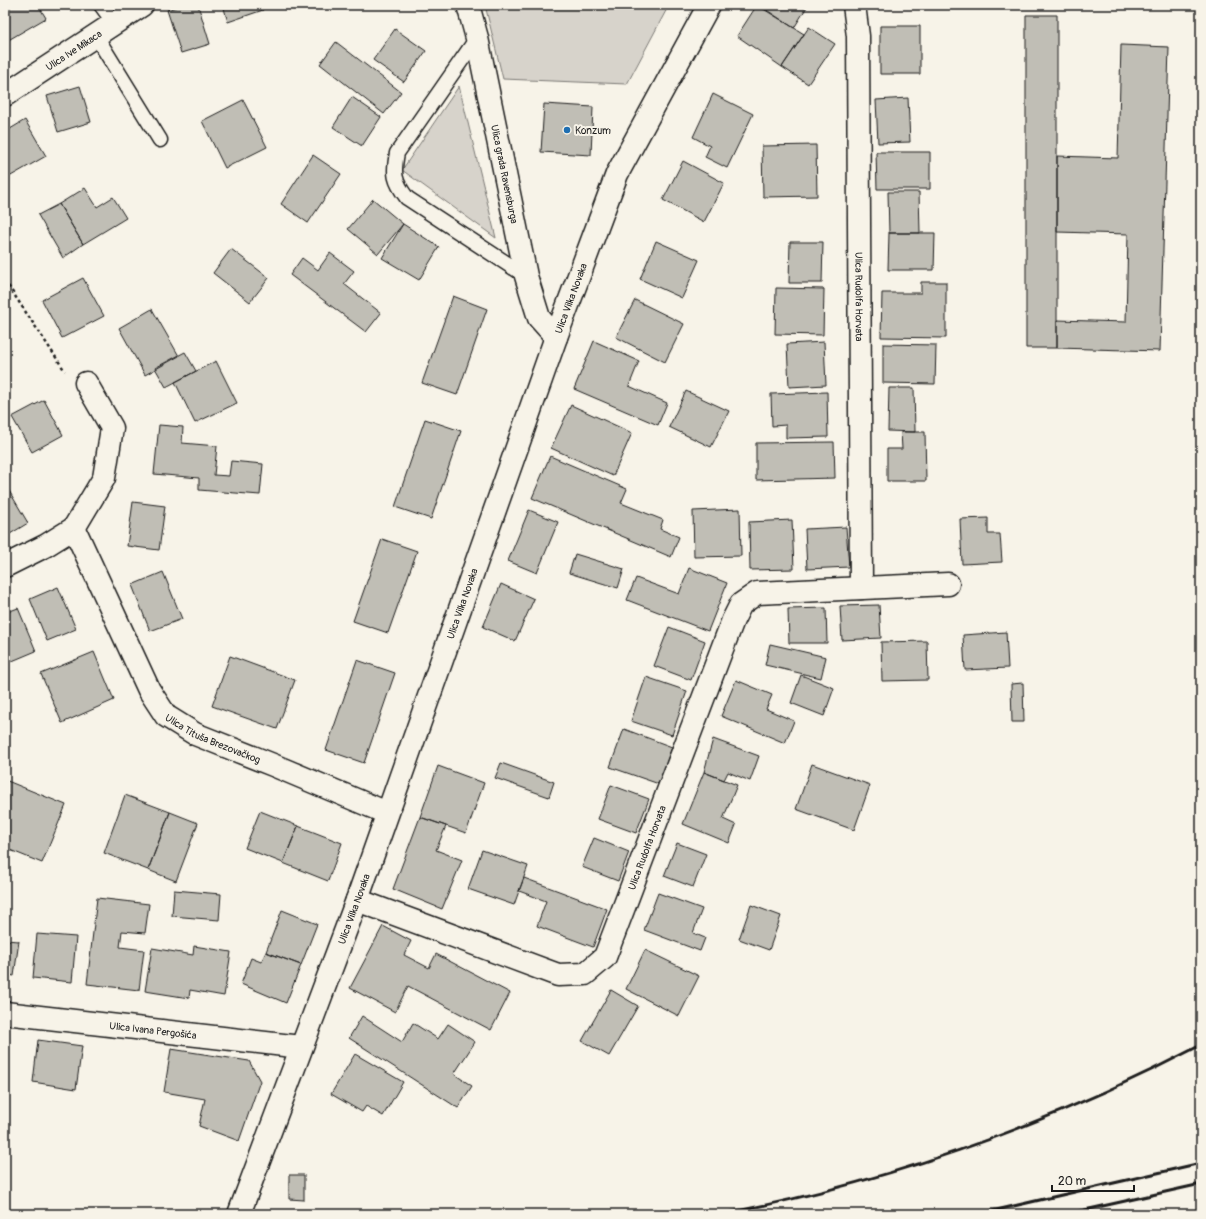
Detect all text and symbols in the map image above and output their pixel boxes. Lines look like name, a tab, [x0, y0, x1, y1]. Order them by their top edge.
street label: Ulica Ive Mikaca	[44, 28, 105, 74]
street label: Ulica grada Ravensburga	[488, 124, 520, 225]
marker: Konzum	[562, 125, 572, 135]
place label: Konzum	[575, 125, 611, 137]
street label: Ulica Rudolfa Horvata	[852, 252, 865, 342]
street label: Ulica Vilka Novaka	[553, 261, 590, 335]
street label: Ulica Vilka Novaka	[445, 567, 481, 641]
street label: Ulica Tituša Brezovačkog	[163, 712, 262, 766]
street label: Ulica Rudolfa Horvata	[626, 804, 669, 892]
street label: Ulica Vilka Novaka	[336, 872, 373, 946]
street label: Ulica Ivana Pergošića	[109, 1020, 197, 1042]
scale bar	[1052, 1167, 1134, 1193]
text: 20 m	[1058, 1174, 1087, 1189]

